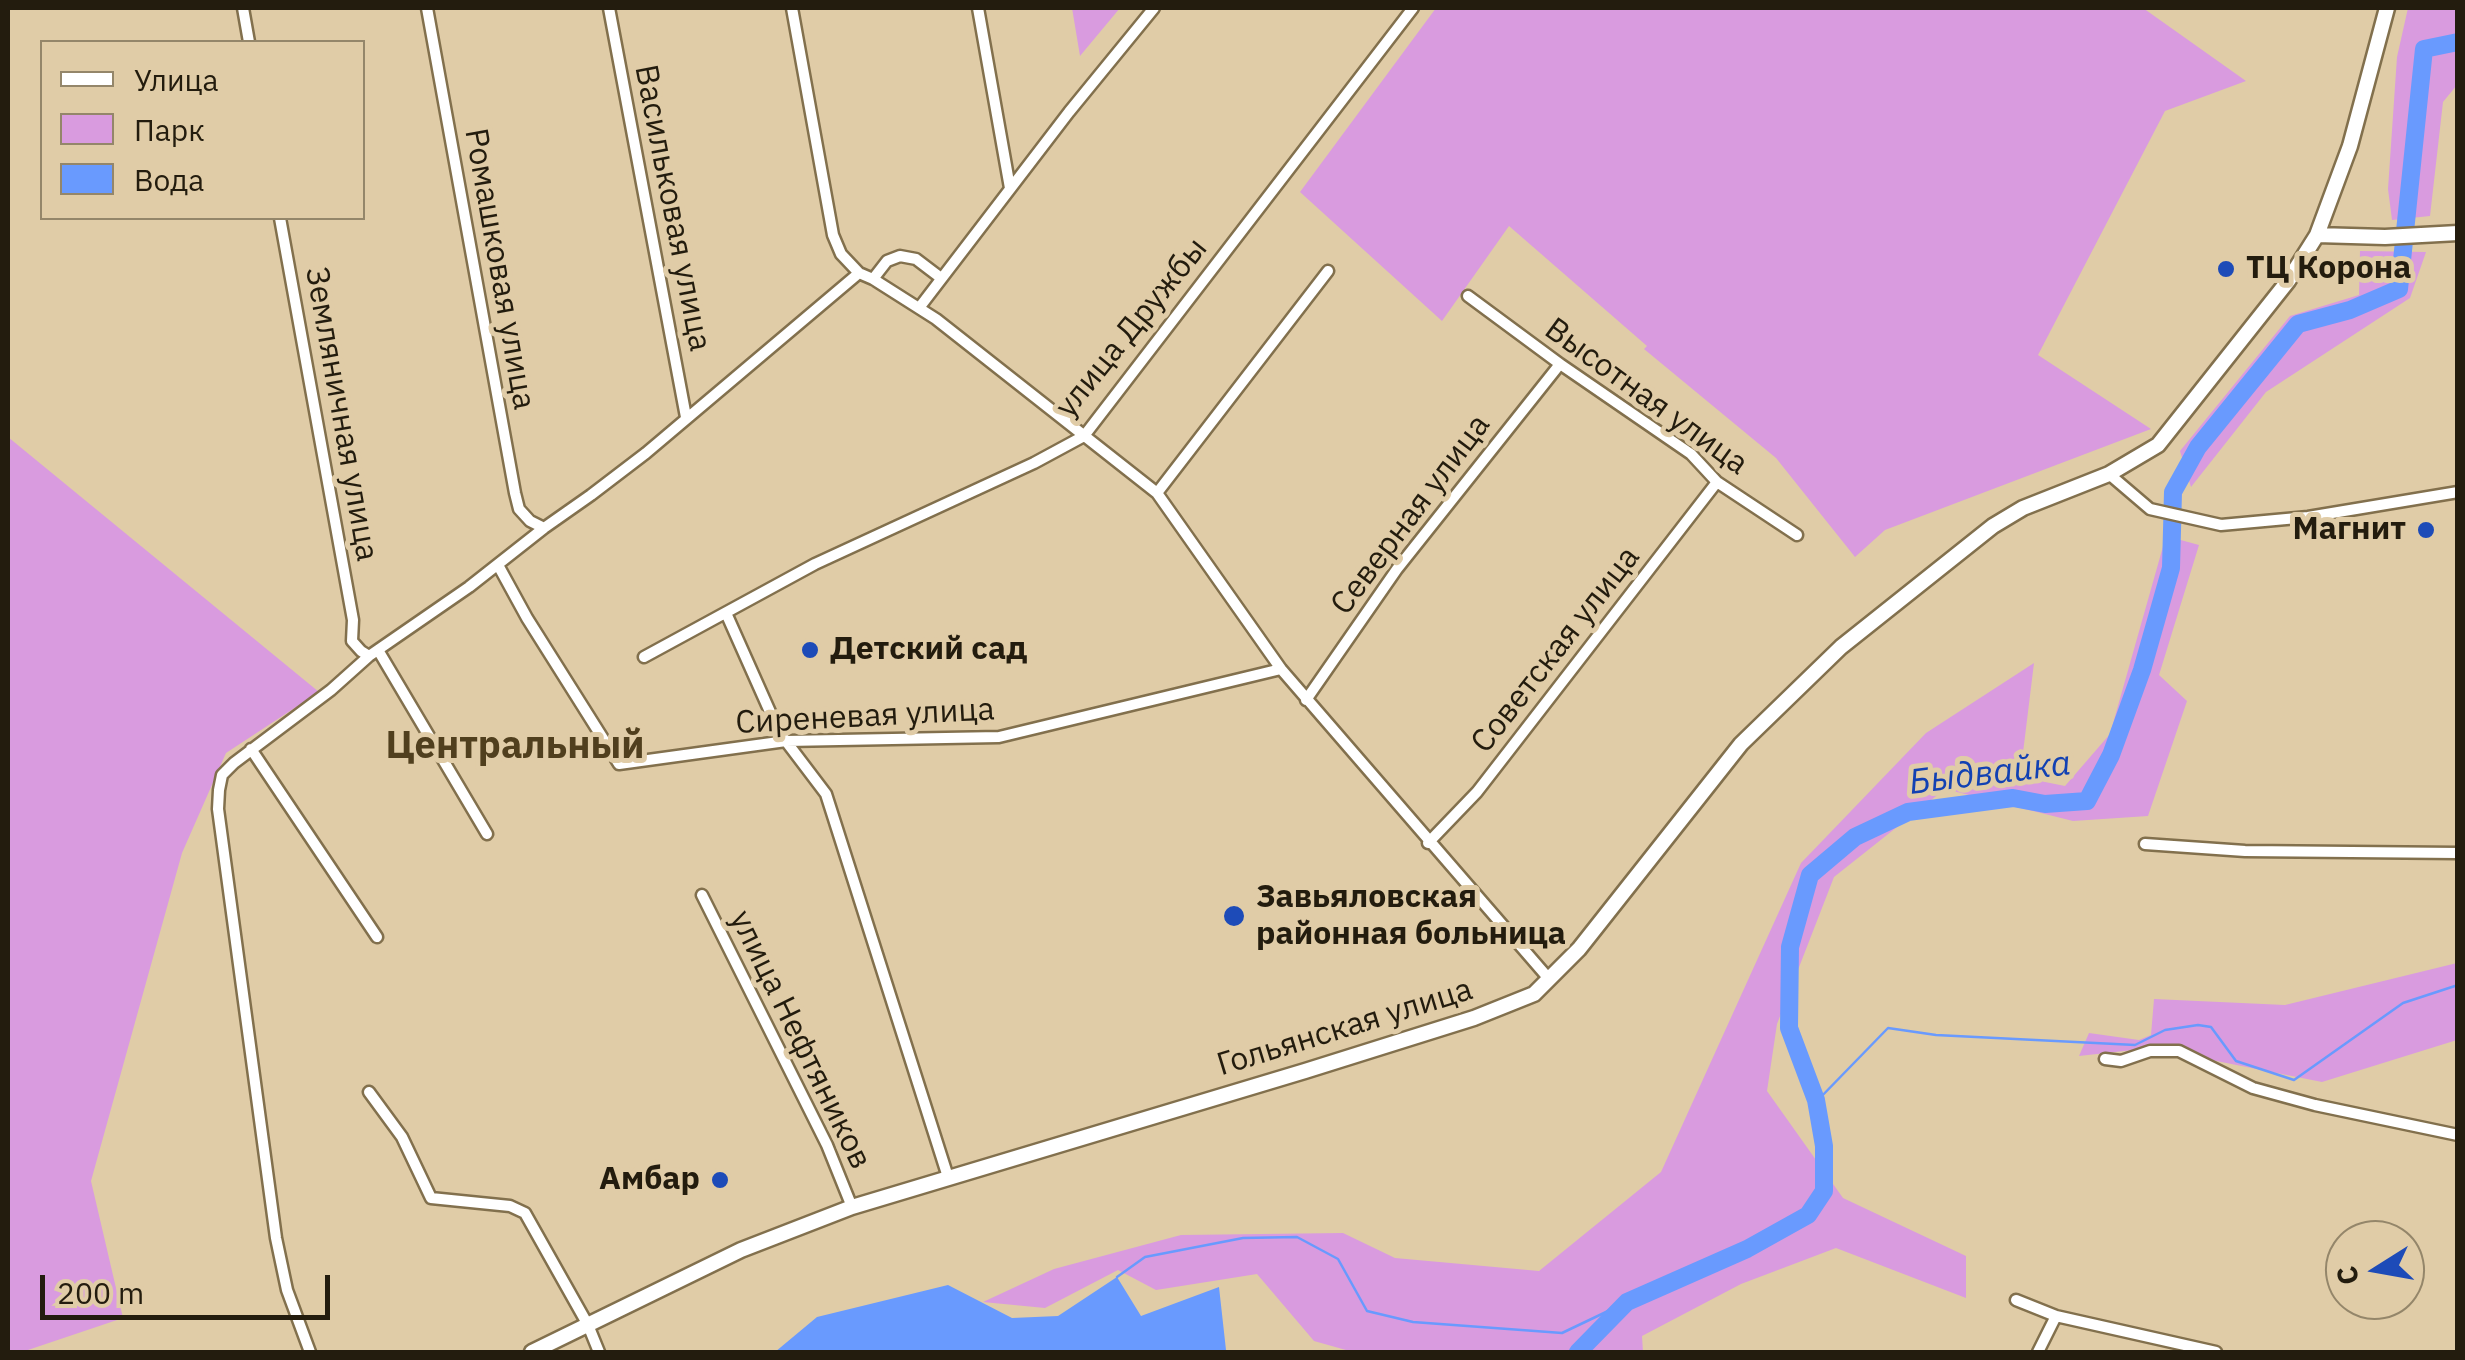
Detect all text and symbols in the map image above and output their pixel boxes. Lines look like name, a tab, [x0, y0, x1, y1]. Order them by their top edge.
legend	[40, 40, 365, 220]
text: Улица	[134, 60, 219, 99]
street label: Васильковая улица	[625, 62, 719, 354]
text: Парк	[134, 110, 205, 149]
street label: Ромашковая улица	[455, 125, 543, 413]
text: Вода	[134, 160, 204, 199]
street label: улица Дружбы	[1048, 231, 1216, 425]
place label: ТЦ Корона	[2246, 250, 2412, 288]
marker: ТЦ Корона	[2215, 258, 2237, 280]
street label: Земляничная улица	[296, 264, 386, 564]
street label: Высотная улица	[1537, 310, 1755, 484]
street label: Северная улица	[1323, 407, 1499, 623]
place label: Магнит	[2292, 511, 2406, 549]
marker: Магнит	[2415, 519, 2437, 541]
street label: Советская улица	[1464, 539, 1648, 761]
place label: Детский сад	[830, 631, 1027, 669]
marker: Детский сад	[799, 639, 821, 661]
street label: Сиреневая улица	[735, 691, 995, 743]
district label: Центральный	[386, 724, 644, 770]
water label: Быдвайка	[1907, 743, 2073, 805]
place label: Завьяловская районная больница	[1256, 879, 1566, 954]
marker: Завьяловская районная больница	[1221, 903, 1247, 929]
street label: улица Нефтяников	[721, 905, 879, 1175]
street label: Гольянская улица	[1213, 971, 1477, 1085]
place label: Амбар	[599, 1161, 700, 1199]
marker: Амбар	[709, 1169, 731, 1191]
north arrow	[2325, 1220, 2425, 1320]
scale bar	[45, 1255, 335, 1317]
text: С	[2327, 1263, 2367, 1288]
text: 200 m	[57, 1273, 144, 1312]

